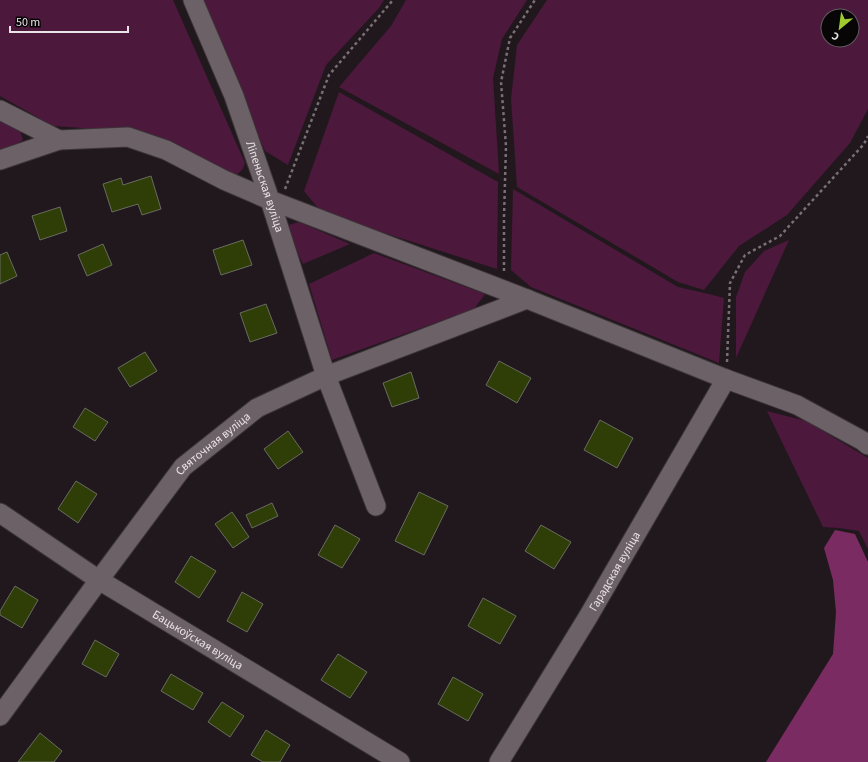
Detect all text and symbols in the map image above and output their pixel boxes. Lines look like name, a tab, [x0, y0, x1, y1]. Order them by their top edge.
scale bar	[10, 8, 128, 34]
north arrow	[820, 8, 860, 48]
text: 50 m	[16, 14, 40, 31]
text: С	[828, 28, 842, 44]
street label: Ліпеньская вуліца	[242, 138, 288, 234]
street label: Святочная вуліца	[171, 408, 254, 479]
street label: Гарадская вуліца	[585, 528, 644, 614]
street label: Бацькоўская вуліца	[149, 606, 246, 674]

